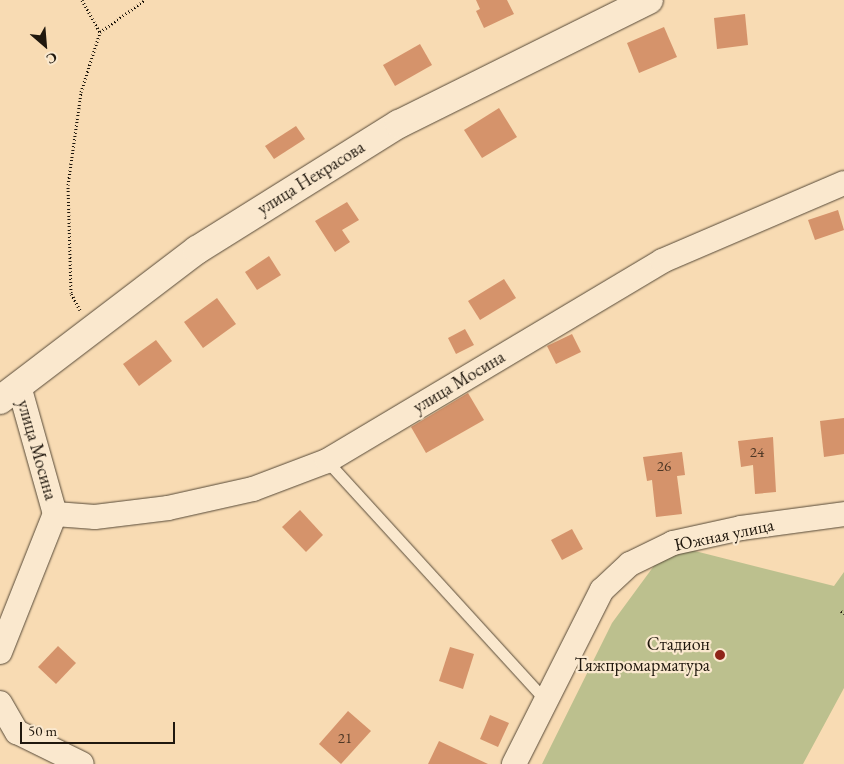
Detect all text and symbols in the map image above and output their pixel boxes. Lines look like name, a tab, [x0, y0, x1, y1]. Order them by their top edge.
north arrow	[20, 20, 70, 70]
text: С	[43, 48, 60, 69]
street label: улица Некрасова	[253, 136, 369, 220]
street label: улица Мосина	[409, 346, 509, 418]
street label: улица Мосина	[12, 397, 62, 503]
house number: 24	[750, 443, 764, 461]
house number: 26	[657, 457, 671, 475]
street label: Южная улица	[672, 514, 776, 556]
place label: Стадион Тяжпромарматура	[574, 634, 710, 676]
marker: Стадион Тяжпромарматура	[714, 649, 726, 661]
scale bar	[22, 712, 178, 744]
text: 50 m	[28, 721, 57, 740]
house number: 21	[338, 729, 352, 747]

